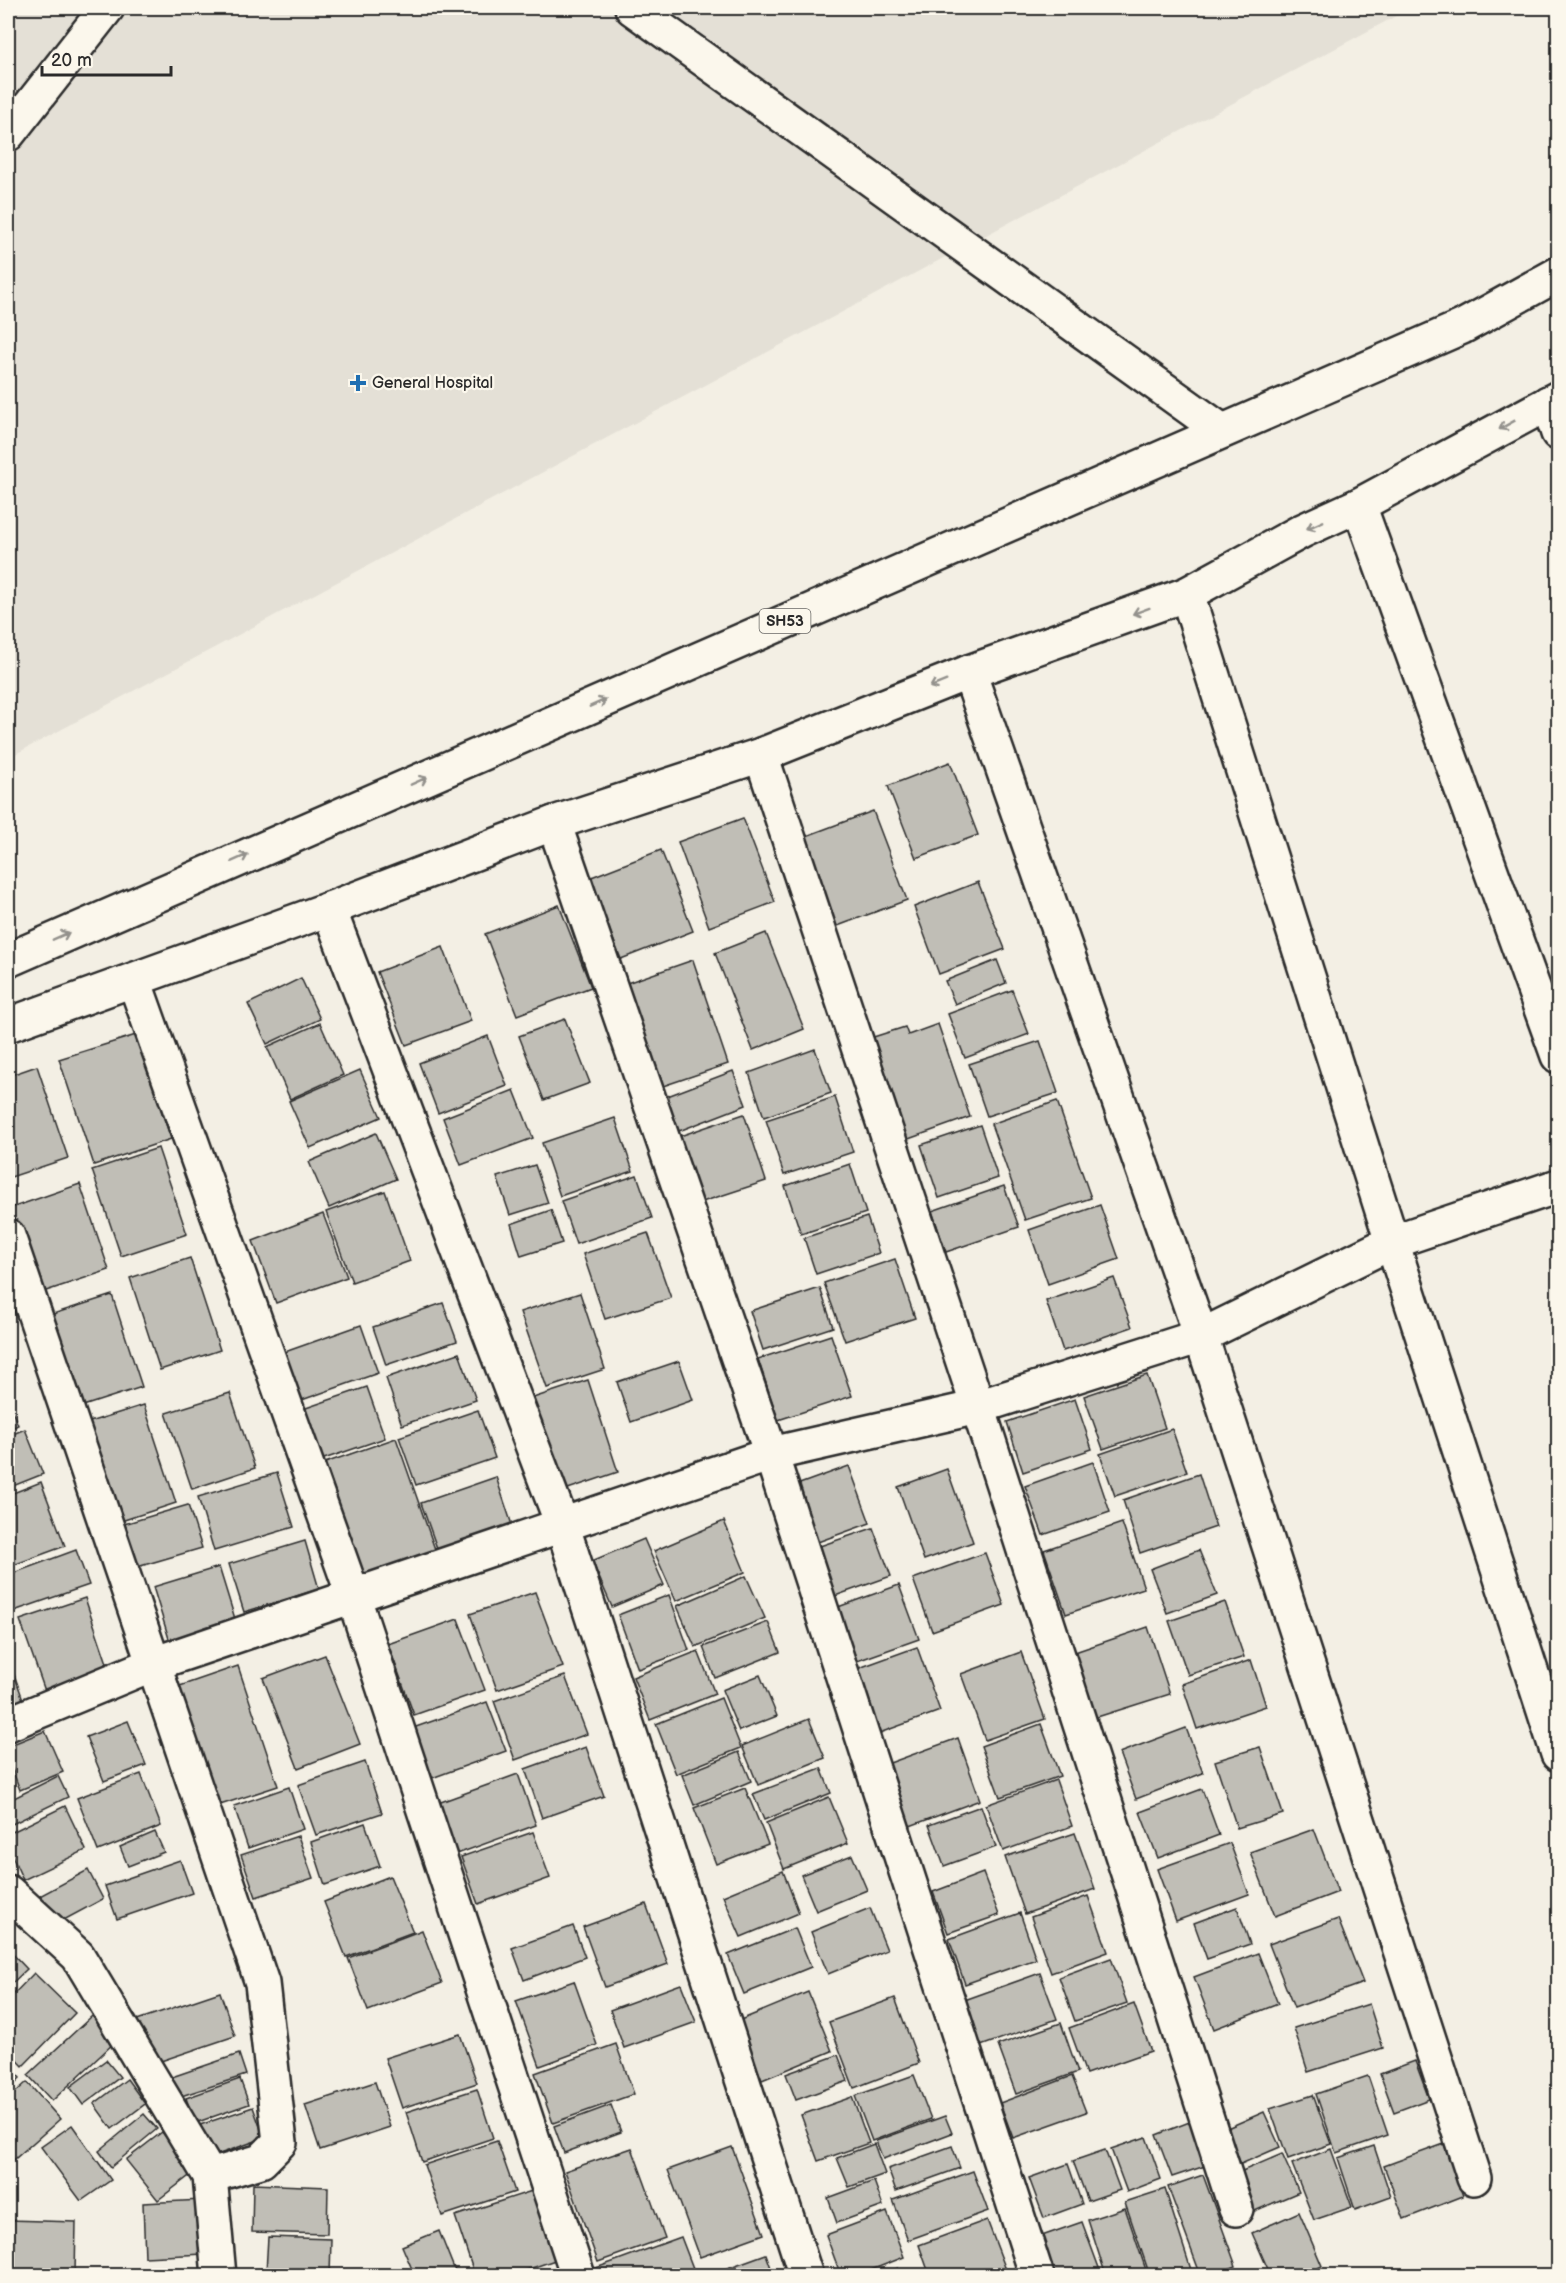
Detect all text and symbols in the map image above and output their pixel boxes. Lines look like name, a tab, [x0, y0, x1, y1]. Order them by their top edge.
scale bar	[42, 39, 171, 77]
text: 20 m	[51, 50, 92, 71]
marker: General Hospital	[349, 374, 367, 392]
place label: General Hospital	[372, 374, 493, 393]
one-way arrow	[1499, 419, 1516, 431]
one-way arrow	[1307, 520, 1325, 531]
one-way arrow	[1132, 606, 1151, 617]
road number: SH53	[760, 609, 810, 633]
one-way arrow	[929, 679, 947, 690]
one-way arrow	[588, 697, 606, 708]
one-way arrow	[409, 774, 427, 786]
one-way arrow	[231, 852, 249, 863]
one-way arrow	[52, 930, 70, 941]

